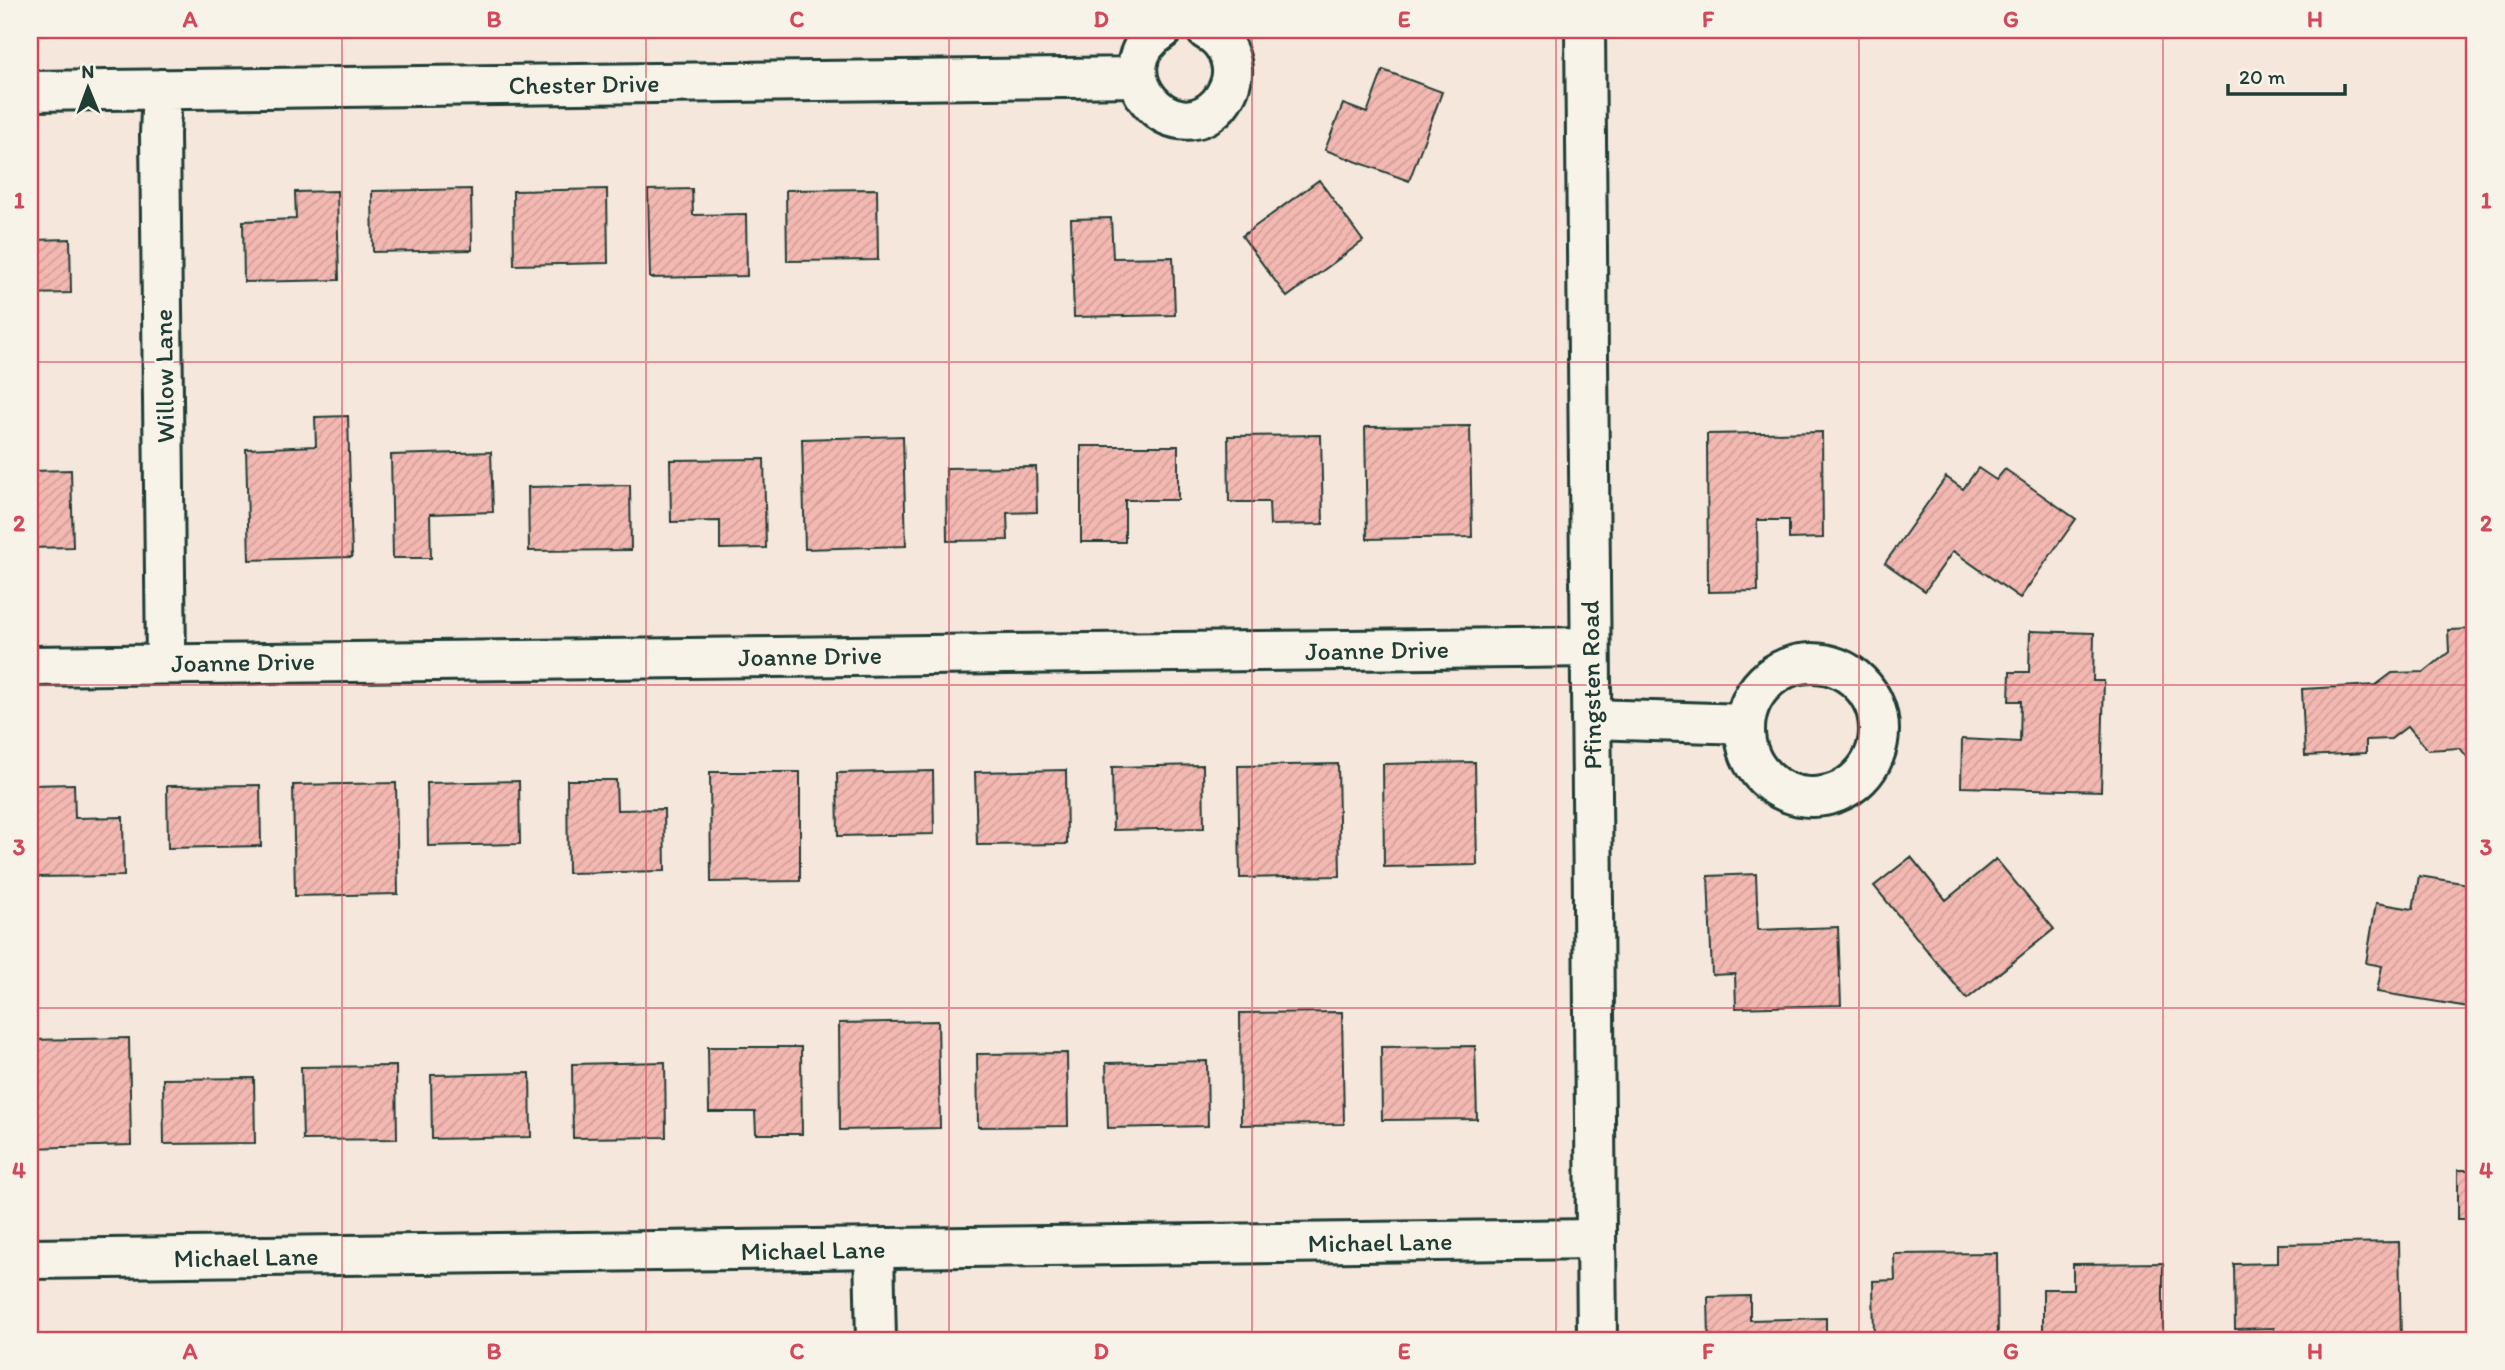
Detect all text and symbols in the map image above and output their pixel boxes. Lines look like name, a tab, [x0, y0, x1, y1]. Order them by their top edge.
text: A	[182, 5, 198, 33]
text: B	[487, 5, 502, 33]
text: C	[790, 5, 805, 33]
text: D	[1093, 5, 1109, 33]
text: E	[1398, 5, 1411, 33]
text: F	[1702, 5, 1715, 33]
text: G	[2003, 5, 2019, 33]
text: H	[2307, 5, 2323, 33]
north arrow	[52, 52, 122, 122]
scale bar	[2228, 52, 2346, 96]
text: N	[81, 60, 94, 83]
text: 20 m	[2239, 64, 2286, 89]
street label: Chester Drive	[508, 67, 660, 101]
text: 1	[14, 186, 25, 214]
text: 1	[2481, 186, 2492, 214]
street label: Willow Lane	[147, 309, 181, 443]
text: 2	[13, 509, 26, 537]
text: 2	[2480, 509, 2493, 537]
street label: Pfingsten Road	[1574, 600, 1608, 770]
street label: Joanne Drive	[1305, 633, 1449, 667]
street label: Joanne Drive	[738, 639, 882, 673]
street label: Joanne Drive	[171, 645, 315, 679]
text: 3	[13, 833, 26, 861]
text: 3	[2480, 833, 2493, 861]
text: 4	[12, 1156, 26, 1184]
text: 4	[2479, 1156, 2493, 1184]
street label: Michael Lane	[1307, 1225, 1453, 1259]
street label: Michael Lane	[740, 1233, 886, 1267]
street label: Michael Lane	[173, 1240, 319, 1274]
text: A	[182, 1337, 198, 1365]
text: B	[487, 1337, 502, 1365]
text: C	[790, 1337, 805, 1365]
text: D	[1093, 1337, 1109, 1365]
text: E	[1398, 1337, 1411, 1365]
text: F	[1702, 1337, 1715, 1365]
text: G	[2003, 1337, 2019, 1365]
text: H	[2307, 1337, 2323, 1365]

